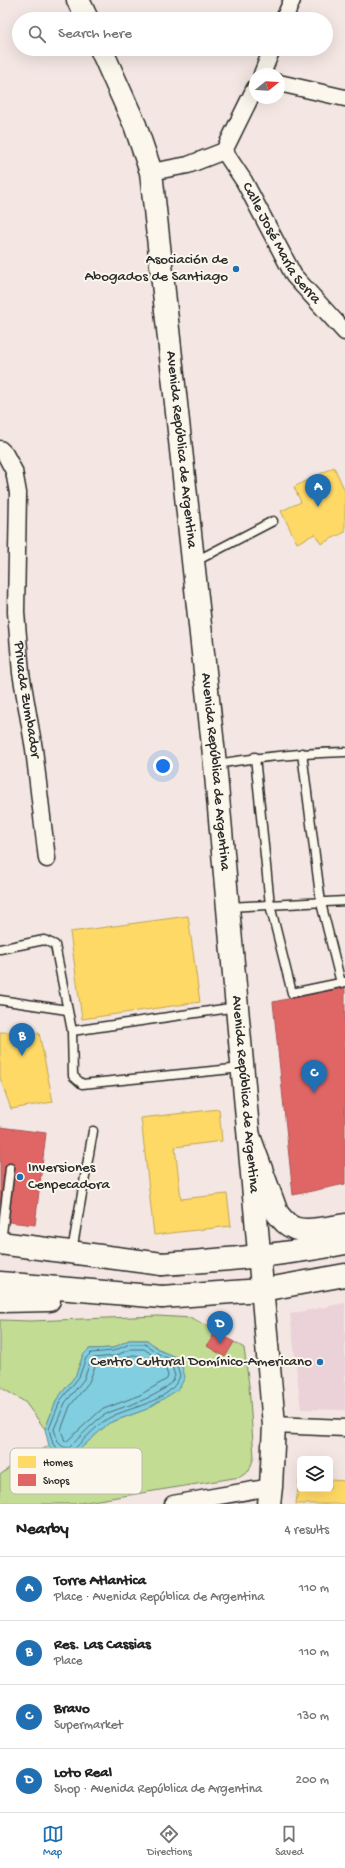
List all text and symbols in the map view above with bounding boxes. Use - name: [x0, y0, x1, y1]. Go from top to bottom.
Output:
- search box: [12, 12, 333, 56]
- icon: search: [26, 23, 48, 45]
- text: Search here: [58, 25, 132, 43]
- north arrow: [249, 68, 285, 104]
- street label: Calle José María Serra: [237, 179, 325, 309]
- place label: Asociación de Abogados de Santiago: [84, 251, 228, 286]
- marker: Asociación de Abogados de Santiago: [231, 264, 241, 274]
- street label: Avenida República de Argentina: [161, 350, 201, 550]
- pin: A: [305, 474, 331, 507]
- street label: Privada Zumbador: [9, 639, 44, 761]
- street label: Avenida República de Argentina: [196, 672, 234, 872]
- your location: [153, 756, 173, 776]
- street label: Avenida República de Argentina: [227, 995, 263, 1195]
- pin: B: [9, 1023, 35, 1056]
- pin: C: [301, 1060, 327, 1093]
- place label: Inversiones Cenpecadora: [28, 1159, 110, 1194]
- marker: Inversiones Cenpecadora: [15, 1172, 25, 1182]
- pin: D: [207, 1311, 233, 1344]
- place label: Centro Cultural Domínico-Americano: [91, 1353, 312, 1371]
- marker: Centro Cultural Domínico-Americano: [315, 1357, 325, 1367]
- legend: [10, 1448, 142, 1494]
- map controls: [297, 1456, 333, 1492]
- button: layers: [297, 1456, 333, 1492]
- text: Homes: [43, 1458, 73, 1470]
- text: Shops: [43, 1476, 70, 1488]
- text: Nearby: [16, 1520, 69, 1540]
- text: 4 results: [285, 1523, 329, 1538]
- text: Torre Atlantica: [54, 1572, 146, 1590]
- text: A: [25, 1581, 33, 1596]
- text: 110 m: [299, 1581, 329, 1596]
- text: Place · Avenida República de Argentina: [54, 1590, 264, 1605]
- text: Res. Las Cassias: [54, 1636, 151, 1654]
- text: B: [26, 1645, 32, 1660]
- text: 110 m: [299, 1645, 329, 1660]
- text: Place: [54, 1654, 82, 1669]
- text: Bravo: [54, 1700, 90, 1718]
- text: C: [25, 1709, 33, 1724]
- text: 130 m: [297, 1709, 329, 1724]
- text: Supermarket: [54, 1718, 123, 1733]
- text: Loto Real: [54, 1764, 112, 1782]
- text: D: [25, 1773, 33, 1788]
- text: 200 m: [296, 1773, 329, 1788]
- text: Shop · Avenida República de Argentina: [54, 1782, 262, 1797]
- tab: Map: [42, 1823, 64, 1859]
- tab: Directions: [147, 1823, 192, 1859]
- tab: Saved: [275, 1823, 303, 1859]

